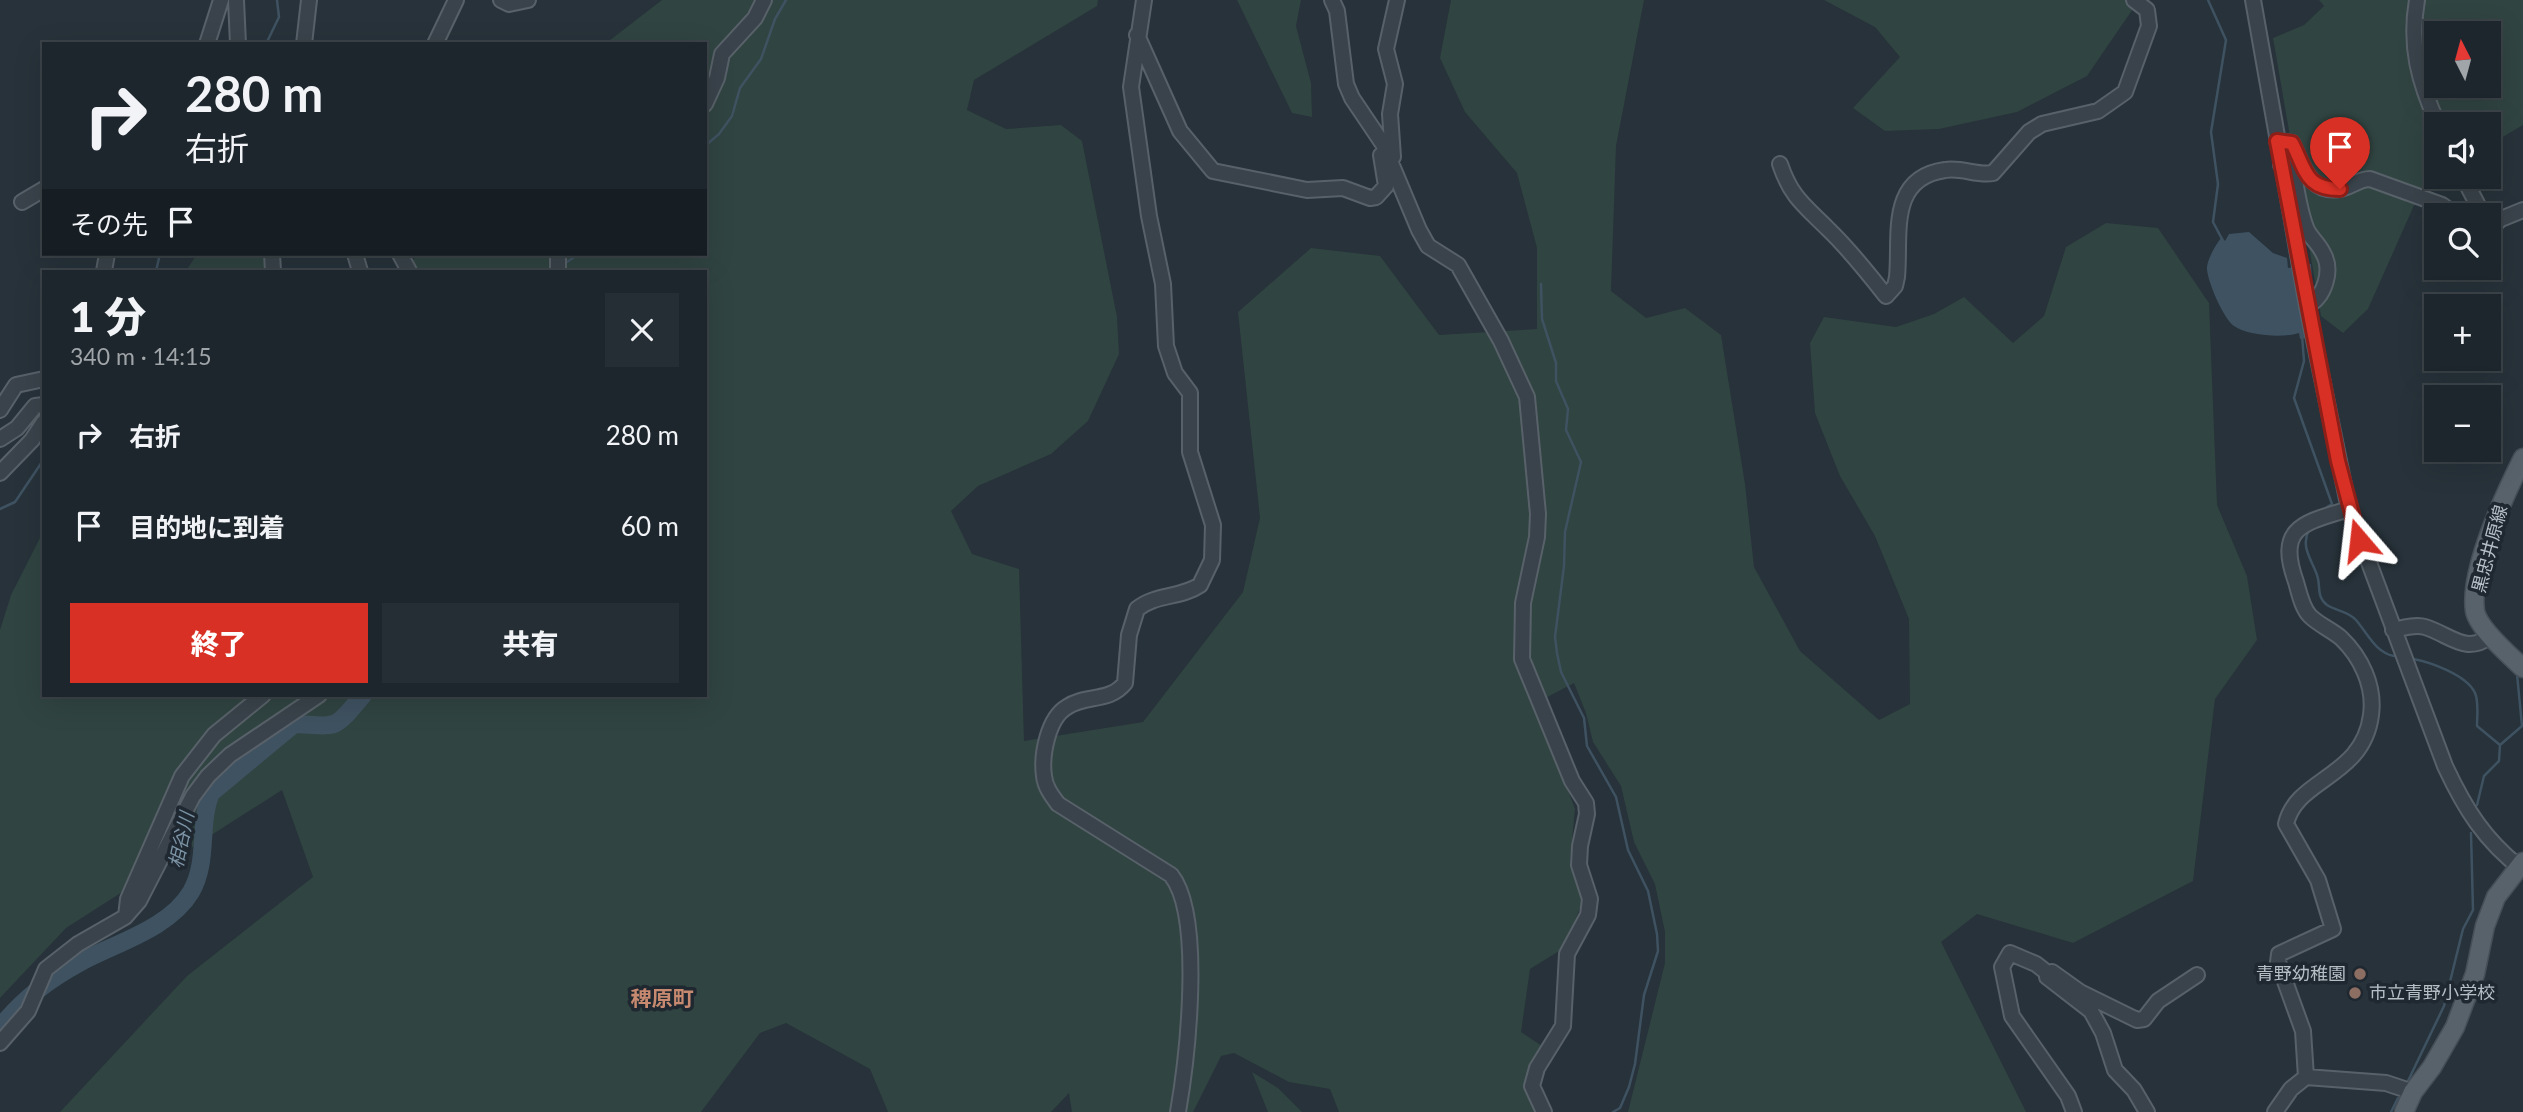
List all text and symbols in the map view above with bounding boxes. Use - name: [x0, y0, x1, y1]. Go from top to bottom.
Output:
- north arrow: [2424, 21, 2501, 98]
- map controls: [2424, 21, 2501, 462]
- text: 280 m: [185, 64, 323, 122]
- icon: right: [70, 70, 161, 161]
- button: sound: [2424, 112, 2501, 189]
- pin: [2310, 117, 2370, 189]
- text: 右折: [185, 128, 249, 167]
- icon: arrive: [2321, 128, 2359, 166]
- icon: arrive: [162, 203, 200, 241]
- button: search: [2424, 203, 2501, 280]
- text: その先: [70, 208, 148, 240]
- text: 1 分: [70, 291, 146, 341]
- button: close: [605, 293, 679, 367]
- button: +: [2424, 294, 2501, 371]
- text: 340 m · 14:15: [70, 342, 212, 370]
- button: −: [2424, 385, 2501, 462]
- icon: right: [70, 416, 108, 454]
- text: 280 m: [606, 419, 679, 451]
- text: 右折: [129, 420, 181, 452]
- street label: 黒忠井原線: [2467, 502, 2511, 595]
- position arrow: [2322, 503, 2396, 577]
- icon: arrive: [70, 507, 108, 545]
- text: 60 m: [621, 510, 679, 542]
- text: 目的地に到着: [129, 511, 285, 543]
- button: 終了: [70, 603, 368, 683]
- button: 共有: [382, 603, 679, 683]
- water label: 相谷川: [163, 808, 198, 870]
- place label: 青野幼稚園: [2256, 962, 2346, 984]
- marker: 青野幼稚園: [2352, 966, 2368, 982]
- place label: 市立青野小学校: [2369, 981, 2495, 1003]
- district label: 稗原町: [631, 985, 694, 1010]
- marker: 市立青野小学校: [2347, 985, 2363, 1001]

